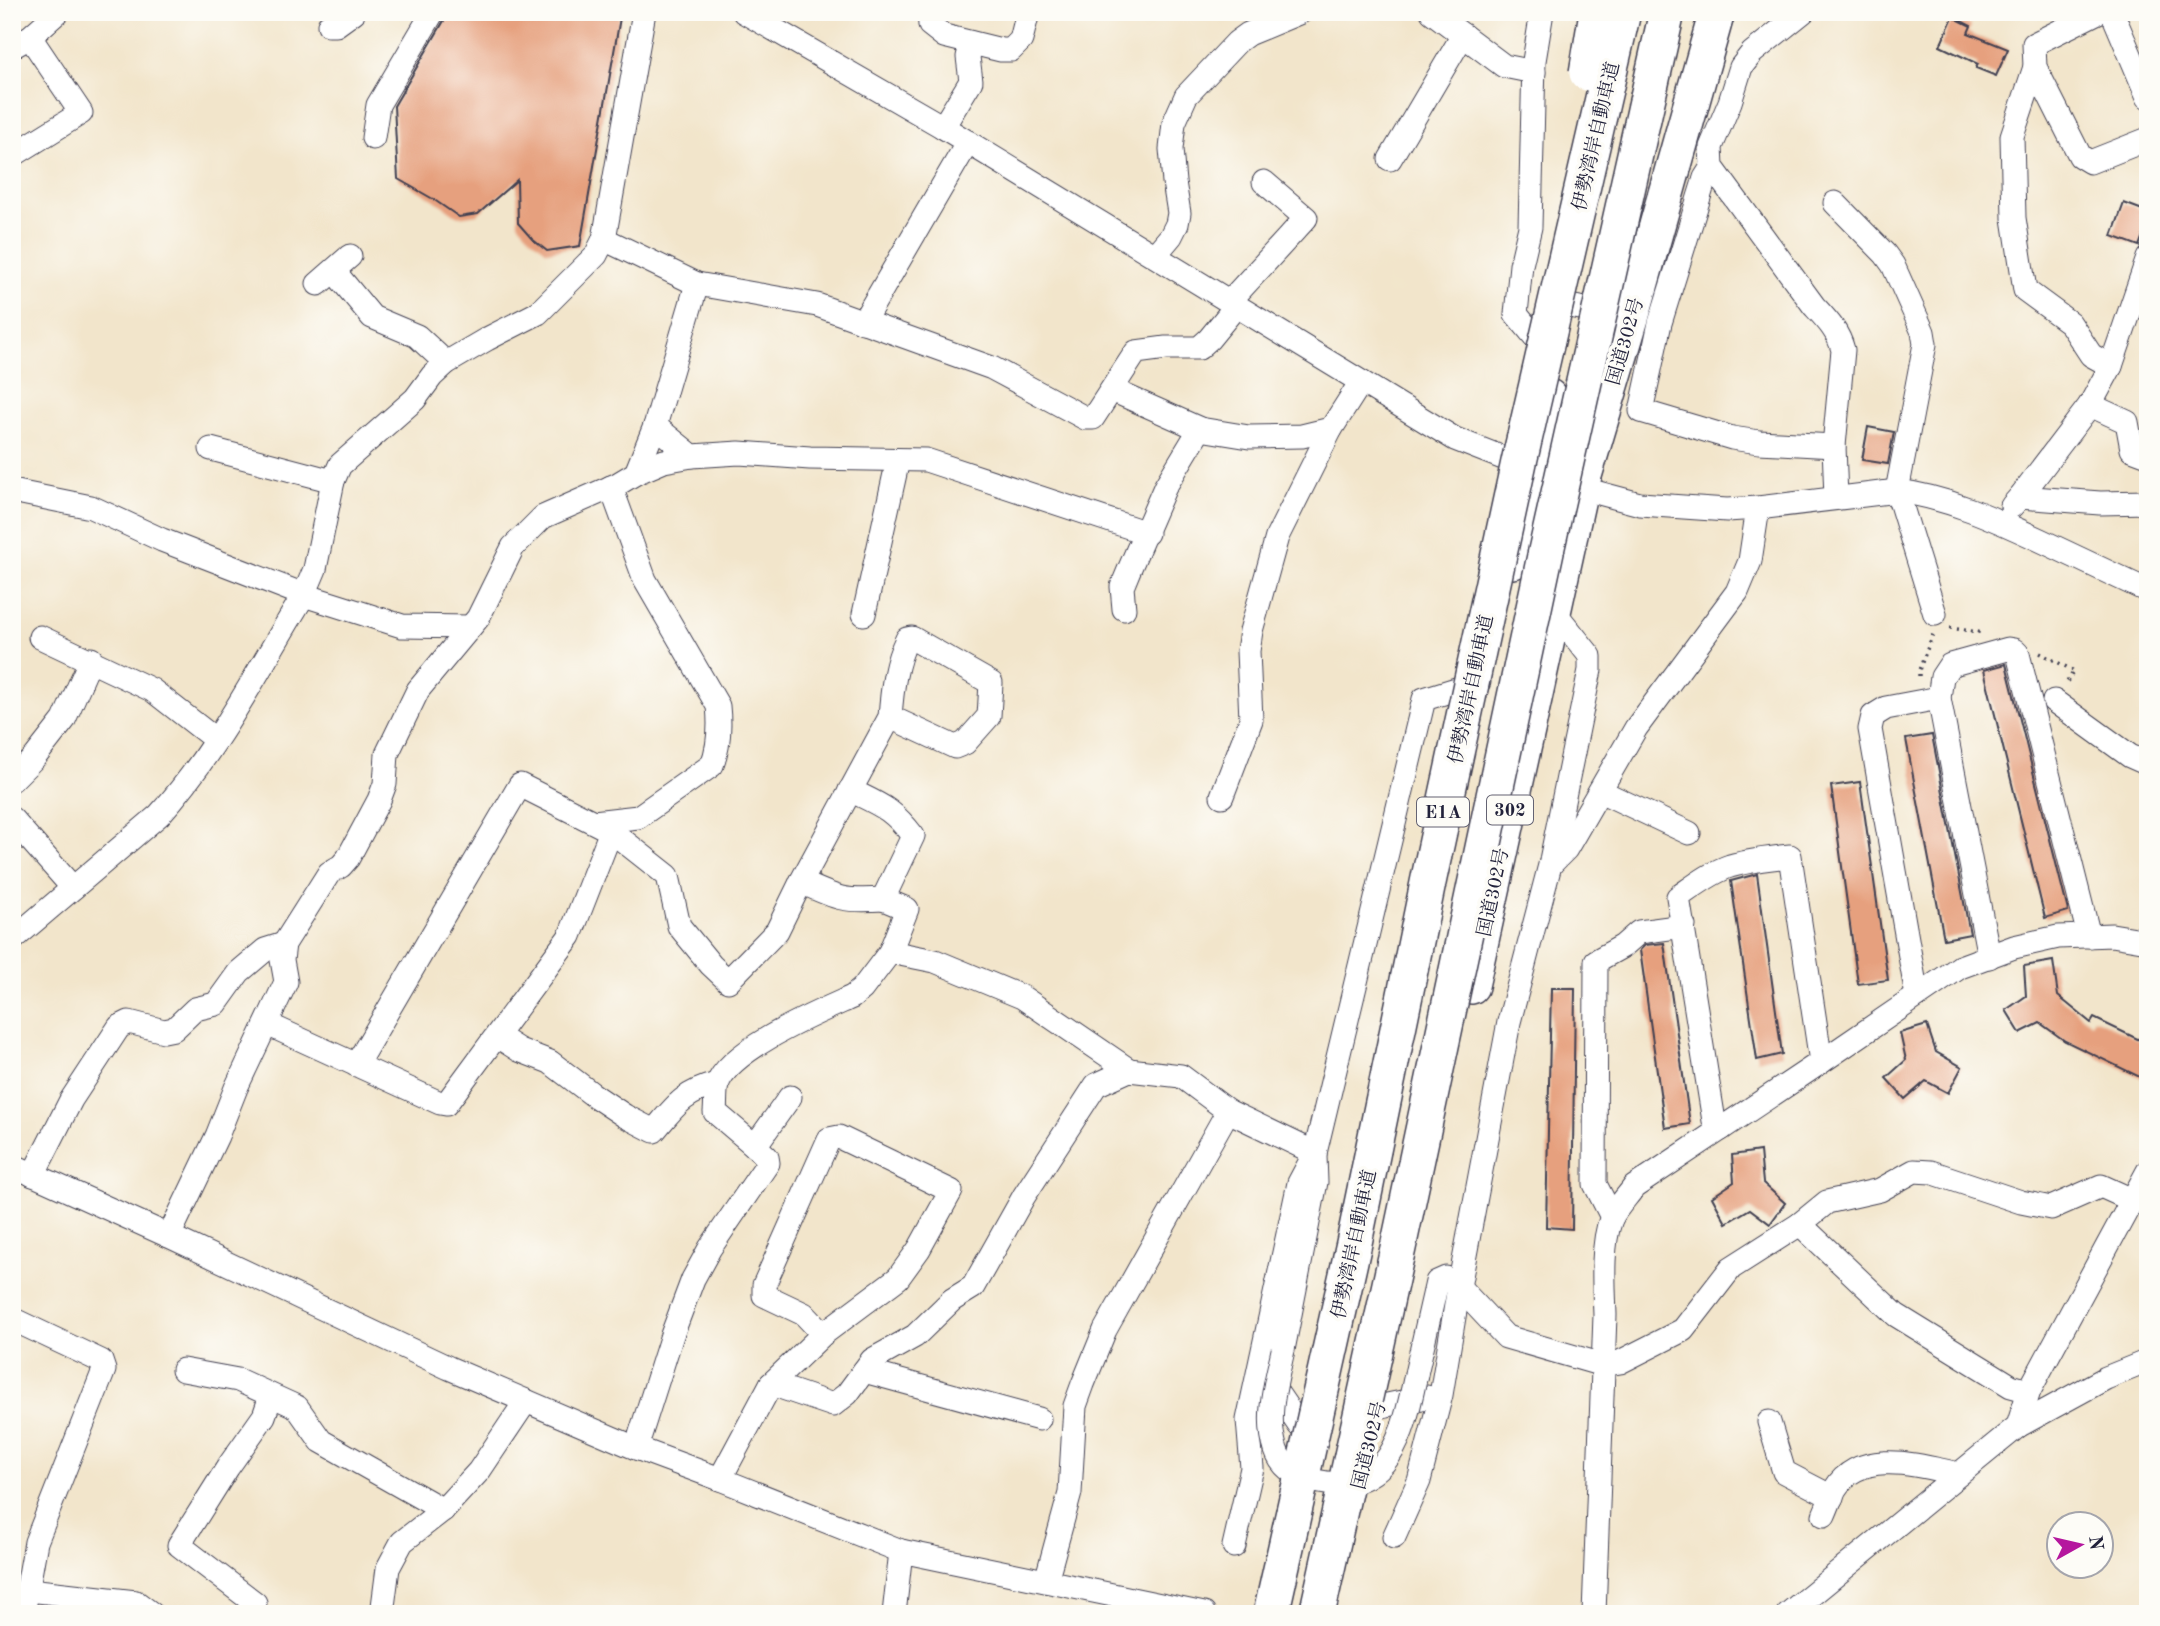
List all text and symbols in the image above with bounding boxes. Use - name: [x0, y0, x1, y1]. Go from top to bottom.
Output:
- street label: 伊勢湾岸自動車道: [1568, 60, 1624, 213]
- street label: 国道302号: [1603, 295, 1648, 388]
- street label: 伊勢湾岸自動車道: [1444, 613, 1498, 766]
- road number: 302: [1487, 796, 1533, 824]
- road number: E1A: [1417, 798, 1469, 826]
- street label: 国道302号: [1474, 846, 1513, 939]
- street label: 伊勢湾岸自動車道: [1327, 1168, 1381, 1321]
- street label: 国道302号: [1348, 1399, 1391, 1492]
- north arrow: [2044, 1510, 2114, 1580]
- text: N: [2084, 1534, 2105, 1552]

